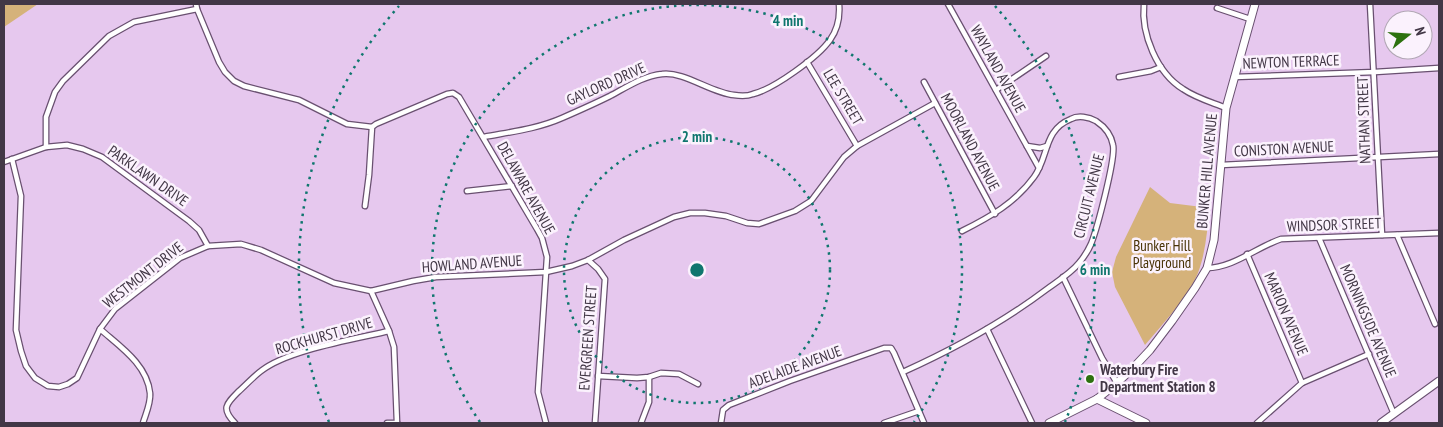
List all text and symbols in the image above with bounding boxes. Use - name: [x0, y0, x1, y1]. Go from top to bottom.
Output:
- north arrow: [1383, 10, 1433, 60]
- text: 4 min: [773, 11, 803, 30]
- street label: WAYLAND AVENUE: [967, 22, 1030, 116]
- text: N: [1411, 25, 1430, 37]
- street label: NEWTON TERRACE: [1242, 50, 1340, 73]
- street label: GAYLORD DRIVE: [563, 58, 648, 109]
- street label: LEE STREET: [819, 65, 868, 129]
- street label: NATHAN STREET: [1352, 76, 1375, 164]
- street label: MOORLAND AVENUE: [937, 90, 1004, 194]
- street label: BUNKER HILL AVENUE: [1192, 113, 1221, 229]
- text: 2 min: [682, 127, 712, 146]
- street label: CONISTON AVENUE: [1233, 136, 1335, 161]
- street label: DELAWARE AVENUE: [493, 138, 560, 237]
- street label: PARKLAWN DRIVE: [104, 141, 192, 210]
- street label: CIRCUIT AVENUE: [1069, 152, 1108, 240]
- street label: WINDSOR STREET: [1286, 213, 1382, 236]
- park label: Bunker Hill Playground: [1133, 236, 1191, 272]
- street label: WESTMONT DRIVE: [99, 237, 187, 312]
- street label: HOWLAND AVENUE: [421, 251, 523, 276]
- text: 6 min: [1080, 260, 1110, 279]
- centre of rings: [688, 261, 706, 279]
- street label: MORNINGSIDE AVENUE: [1336, 261, 1401, 380]
- street label: MARION AVENUE: [1260, 269, 1313, 358]
- street label: EVERGREEN STREET: [574, 285, 601, 391]
- street label: ROCKHURST DRIVE: [273, 313, 375, 358]
- street label: ADELAIDE AVENUE: [746, 341, 844, 392]
- place label: Waterbury Fire Department Station 8: [1099, 360, 1216, 396]
- marker: Waterbury Fire Department Station 8: [1084, 373, 1096, 385]

